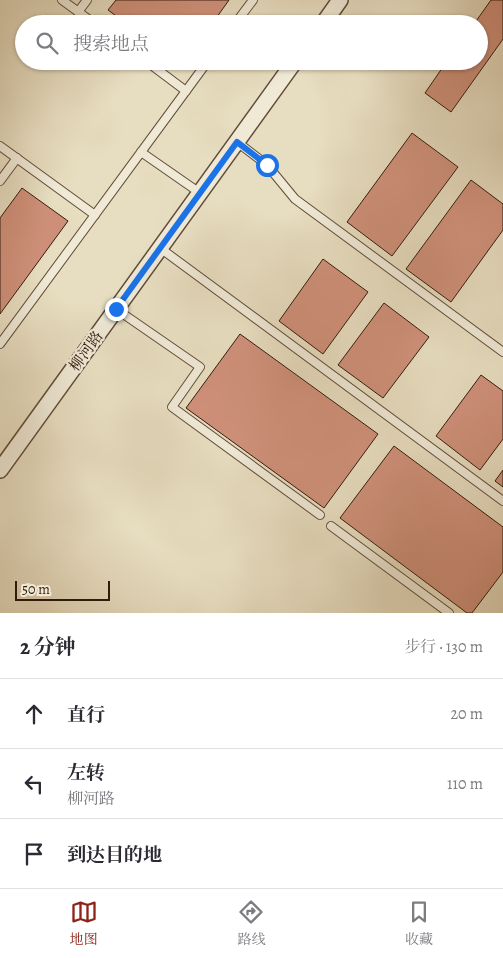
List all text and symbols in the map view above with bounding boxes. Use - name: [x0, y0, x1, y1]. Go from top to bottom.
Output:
- search box: [15, 15, 488, 70]
- icon: search: [33, 29, 61, 57]
- text: 搜索地点: [73, 31, 149, 57]
- route start: [256, 154, 279, 177]
- route end: [105, 298, 128, 321]
- street label: 柳河路: [65, 327, 107, 375]
- scale bar: [15, 578, 110, 601]
- text: 50 m: [22, 580, 50, 599]
- text: 2 分钟: [20, 633, 76, 661]
- text: 步行 · 130 m: [404, 636, 483, 658]
- icon: ahead: [20, 700, 48, 728]
- text: 直行: [67, 702, 105, 728]
- text: 20 m: [450, 703, 483, 725]
- text: 左转: [67, 760, 105, 786]
- icon: left: [20, 770, 48, 798]
- text: 110 m: [447, 773, 483, 795]
- text: 柳河路: [67, 788, 115, 810]
- icon: arrive: [20, 840, 48, 868]
- text: 到达目的地: [67, 842, 162, 868]
- tab: 地图: [70, 898, 98, 949]
- tab: 路线: [237, 898, 265, 949]
- tab: 收藏: [405, 898, 433, 949]

